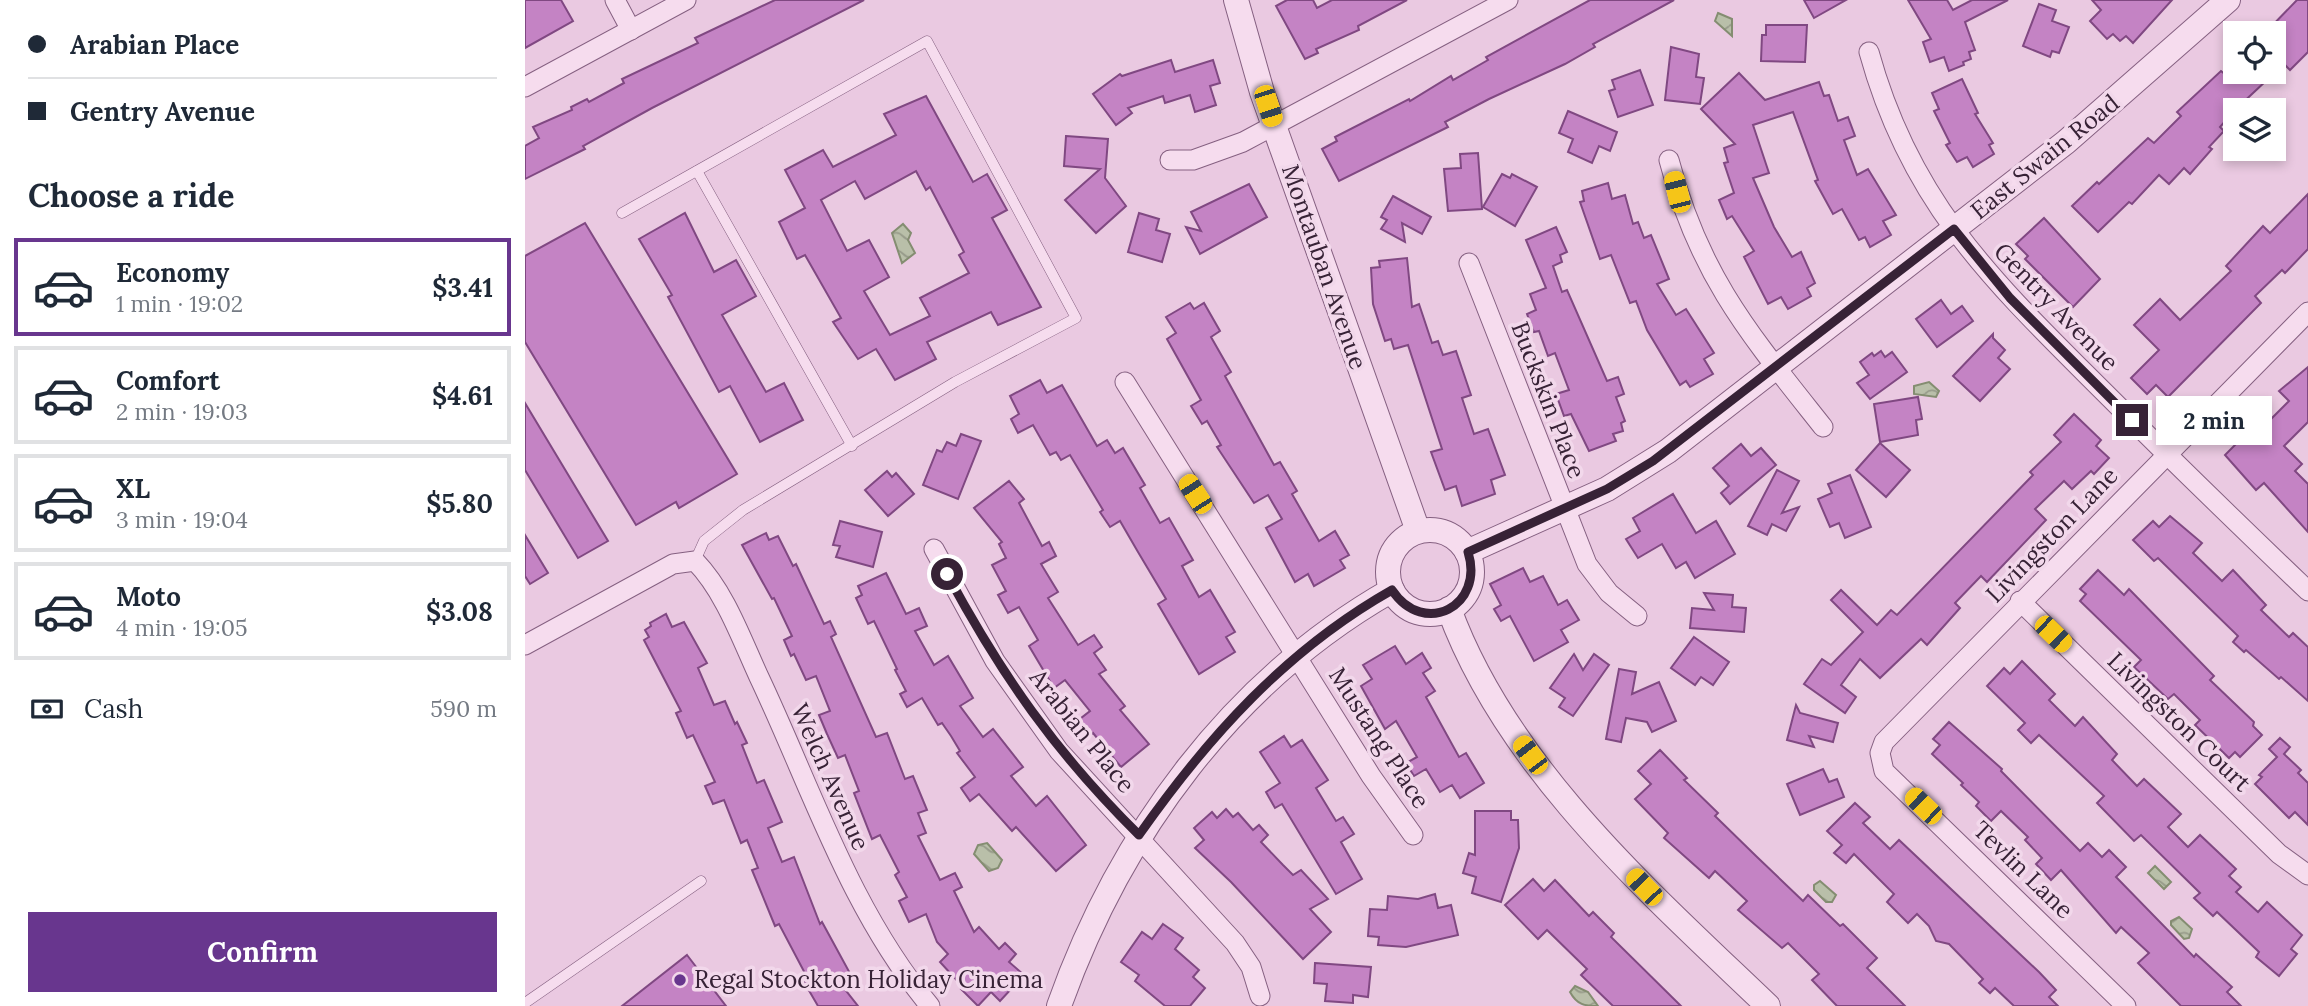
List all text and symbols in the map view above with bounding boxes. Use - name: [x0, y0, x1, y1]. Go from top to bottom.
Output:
- map controls: [2223, 21, 2286, 161]
- button: locate: [2223, 21, 2286, 84]
- text: Arabian Place: [70, 28, 239, 61]
- car: [1252, 83, 1285, 129]
- street label: East Swain Road: [1964, 87, 2125, 226]
- text: Gentry Avenue: [70, 95, 255, 128]
- button: layers: [2223, 98, 2286, 161]
- street label: Montauban Avenue: [1275, 160, 1374, 373]
- car: [1662, 169, 1693, 215]
- text: Choose a ride: [28, 175, 235, 216]
- street label: Gentry Avenue: [1987, 236, 2125, 377]
- icon: car: [32, 256, 95, 319]
- text: Economy: [116, 256, 229, 289]
- text: $3.41: [432, 271, 493, 304]
- text: 1 min · 19:02: [116, 289, 243, 318]
- street label: Buckskin Place: [1504, 317, 1593, 483]
- icon: car: [32, 364, 95, 427]
- text: Comfort: [116, 364, 220, 397]
- text: $4.61: [432, 379, 493, 412]
- callout: 2 min: [2157, 396, 2272, 444]
- text: 2 min · 19:03: [116, 397, 248, 426]
- route end: [2116, 404, 2148, 436]
- text: 2 min: [2183, 406, 2245, 435]
- street label: Livingston Lane: [1979, 460, 2124, 609]
- car: [1175, 471, 1216, 517]
- icon: car: [32, 472, 95, 535]
- text: XL: [116, 472, 150, 505]
- text: $5.80: [426, 487, 493, 520]
- text: 3 min · 19:04: [116, 505, 248, 534]
- route start: [931, 558, 963, 590]
- icon: car: [32, 580, 95, 643]
- text: Moto: [116, 580, 181, 613]
- text: $3.08: [426, 595, 493, 628]
- car: [2031, 612, 2076, 656]
- text: 4 min · 19:05: [116, 613, 248, 642]
- street label: Livingston Court: [2101, 645, 2258, 798]
- street label: Mustang Place: [1322, 661, 1437, 814]
- street label: Arabian Place: [1022, 662, 1142, 799]
- icon: cash: [28, 690, 66, 728]
- text: Cash: [84, 692, 143, 725]
- text: 590 m: [430, 694, 497, 723]
- street label: Welch Avenue: [784, 699, 877, 855]
- car: [1509, 732, 1552, 778]
- car: [1901, 784, 1946, 828]
- street label: Tevlin Lane: [1967, 814, 2080, 925]
- car: [1622, 865, 1667, 909]
- button: Confirm: [28, 912, 497, 992]
- place label: Regal Stockton Holiday Cinema: [694, 964, 1043, 995]
- marker: Regal Stockton Holiday Cinema: [672, 972, 688, 988]

